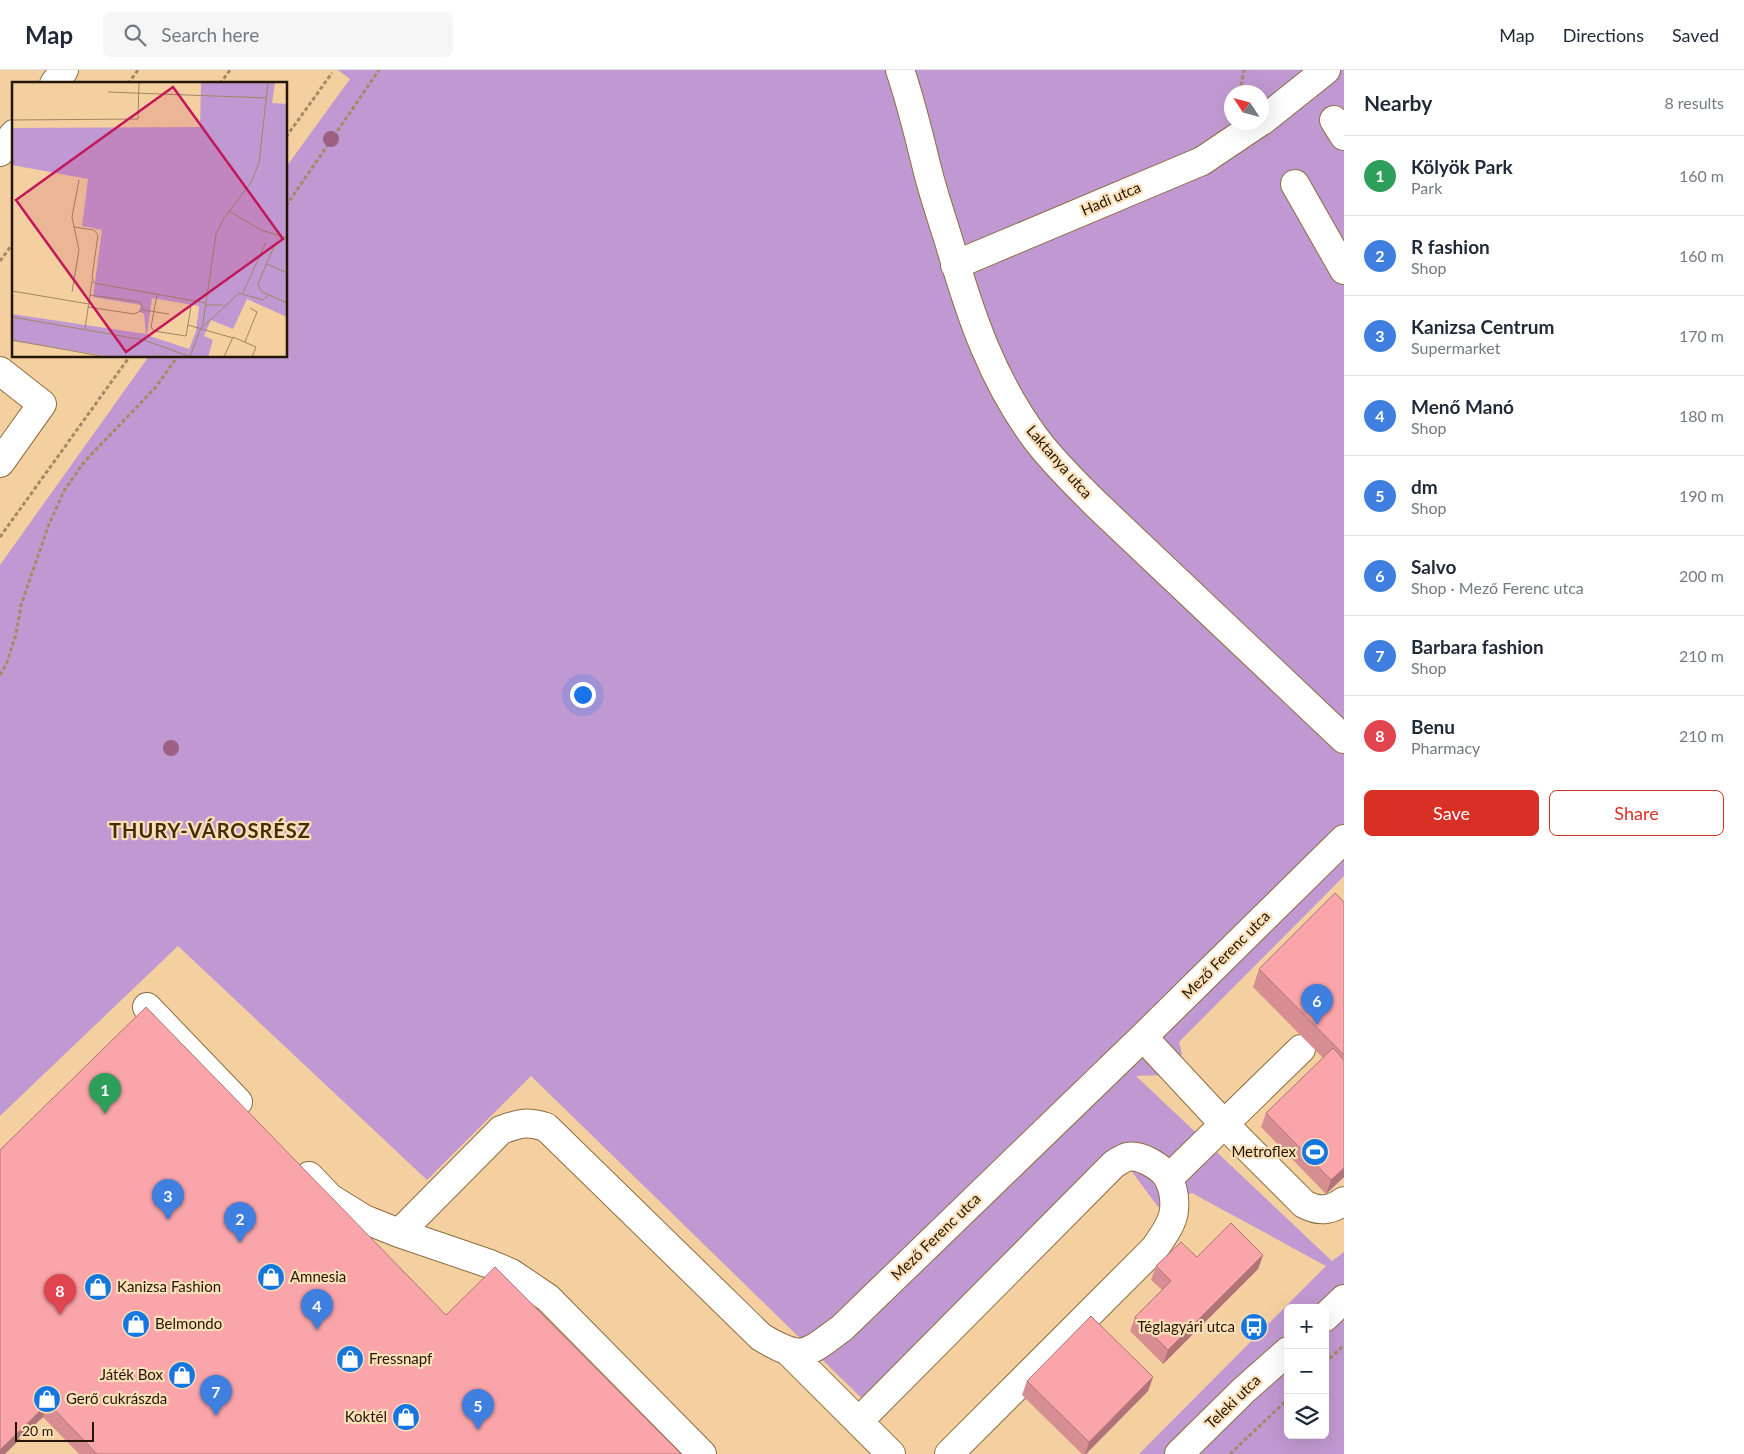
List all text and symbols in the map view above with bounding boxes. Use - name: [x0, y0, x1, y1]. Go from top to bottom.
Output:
- search box: [103, 12, 453, 57]
- text: Map: [25, 20, 73, 49]
- icon: search: [121, 21, 149, 49]
- text: Search here: [161, 23, 259, 46]
- text: Map: [1499, 24, 1535, 46]
- text: Directions: [1563, 24, 1644, 46]
- text: Saved: [1672, 24, 1719, 46]
- inset map: [12, 82, 288, 358]
- north arrow: [1224, 85, 1269, 130]
- text: Nearby: [1364, 90, 1432, 115]
- text: 8 results: [1664, 93, 1724, 112]
- text: Kölyök Park: [1411, 155, 1513, 178]
- text: 1: [1375, 166, 1385, 185]
- text: 160 m: [1679, 166, 1724, 185]
- street label: Hadi utca: [1078, 178, 1143, 219]
- text: Park: [1411, 178, 1442, 197]
- text: R fashion: [1411, 235, 1490, 258]
- text: 2: [1375, 246, 1385, 265]
- text: 160 m: [1679, 246, 1724, 265]
- text: Shop: [1411, 258, 1447, 277]
- text: Kanizsa Centrum: [1411, 315, 1554, 338]
- text: 3: [1375, 326, 1385, 345]
- text: 170 m: [1679, 326, 1724, 345]
- text: Supermarket: [1411, 338, 1500, 357]
- text: Menő Manó: [1411, 395, 1514, 418]
- text: 4: [1375, 406, 1385, 425]
- text: 180 m: [1679, 406, 1724, 425]
- text: Shop: [1411, 418, 1447, 437]
- street label: Laktanya utca: [1023, 421, 1096, 502]
- text: dm: [1411, 475, 1438, 498]
- text: 5: [1375, 486, 1385, 505]
- text: 190 m: [1679, 486, 1724, 505]
- text: Shop: [1411, 498, 1447, 517]
- text: Salvo: [1411, 555, 1456, 578]
- text: 6: [1375, 566, 1385, 585]
- text: 200 m: [1679, 566, 1724, 585]
- text: Shop · Mező Ferenc utca: [1411, 578, 1584, 597]
- text: Barbara fashion: [1411, 635, 1544, 658]
- text: 7: [1375, 646, 1385, 665]
- text: 210 m: [1679, 646, 1724, 665]
- text: Shop: [1411, 658, 1447, 677]
- your location: [570, 682, 596, 708]
- text: Benu: [1411, 715, 1455, 738]
- text: 8: [1375, 726, 1385, 745]
- text: 210 m: [1679, 726, 1724, 745]
- text: Pharmacy: [1411, 738, 1480, 757]
- button: Save: [1364, 790, 1539, 836]
- button: Share: [1549, 790, 1724, 836]
- district label: THURY-VÁROSRÉSZ: [109, 818, 311, 842]
- street label: Mező Ferenc utca: [1178, 907, 1273, 1002]
- pin: 6: [1301, 984, 1333, 1025]
- pin: 1: [89, 1073, 121, 1114]
- sports icon: Metroflex: [1300, 1137, 1330, 1167]
- place label: Metroflex: [1231, 1142, 1297, 1160]
- pin: 3: [152, 1179, 184, 1220]
- street label: Mező Ferenc utca: [887, 1189, 984, 1283]
- pin: 2: [224, 1202, 256, 1243]
- shop icon: Amnesia: [256, 1262, 286, 1292]
- place label: Amnesia: [290, 1267, 346, 1285]
- shop icon: Kanizsa Fashion: [83, 1272, 113, 1302]
- pin: 8: [44, 1274, 76, 1315]
- place label: Kanizsa Fashion: [117, 1277, 221, 1295]
- pin: 4: [301, 1289, 333, 1330]
- map controls: [1284, 1304, 1329, 1439]
- button: +: [1284, 1304, 1329, 1349]
- shop icon: Belmondo: [121, 1309, 151, 1339]
- bus stop icon: Téglagyári utca: [1239, 1312, 1269, 1342]
- place label: Belmondo: [155, 1314, 222, 1332]
- place label: Téglagyári utca: [1137, 1317, 1235, 1335]
- shop icon: Fressnapf: [335, 1344, 365, 1374]
- place label: Fressnapf: [369, 1349, 433, 1367]
- button: −: [1284, 1349, 1329, 1394]
- shop icon: Játék Box: [167, 1360, 197, 1390]
- place label: Játék Box: [100, 1365, 164, 1383]
- street label: Teleki utca: [1201, 1371, 1264, 1432]
- pin: 7: [200, 1375, 232, 1416]
- shop icon: Gerő cukrászda: [32, 1384, 62, 1414]
- place label: Gerő cukrászda: [66, 1389, 167, 1407]
- pin: 5: [462, 1389, 494, 1430]
- button: layers: [1284, 1394, 1329, 1439]
- shop icon: Koktél: [391, 1402, 421, 1432]
- place label: Koktél: [345, 1407, 387, 1425]
- scale bar: [15, 1419, 94, 1442]
- text: 20 m: [22, 1422, 53, 1439]

